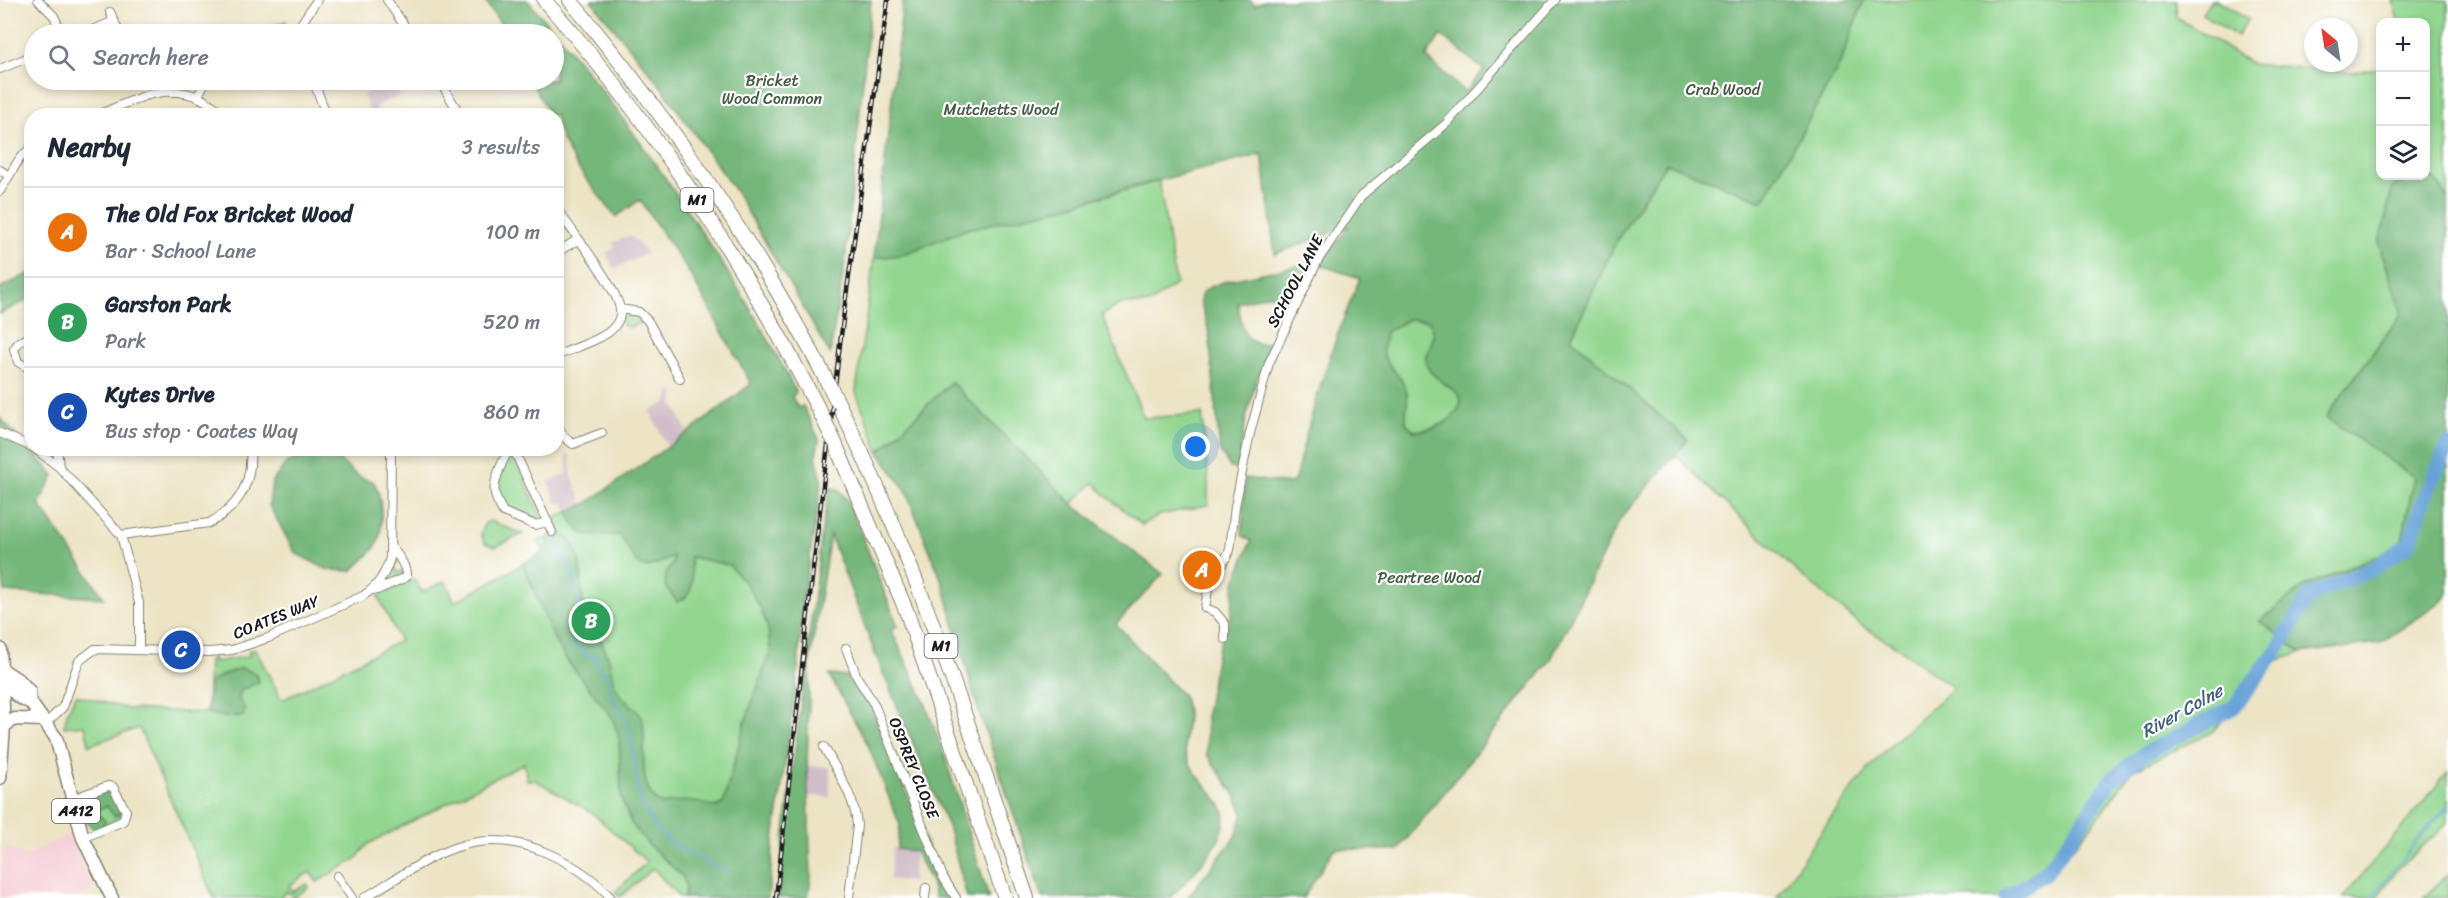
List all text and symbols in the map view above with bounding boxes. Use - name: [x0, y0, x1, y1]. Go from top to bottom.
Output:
- north arrow: [2304, 18, 2358, 72]
- map controls: [2376, 18, 2430, 180]
- button: +: [2376, 18, 2430, 72]
- search box: [24, 24, 564, 90]
- text: Search here: [93, 38, 209, 77]
- icon: search: [45, 41, 78, 74]
- park label: Bricket Wood Common: [722, 66, 823, 113]
- button: −: [2376, 72, 2430, 126]
- park label: Crab Wood: [1686, 75, 1762, 104]
- park label: Mutchetts Wood: [944, 95, 1060, 124]
- text: Nearby: [48, 124, 130, 170]
- button: layers: [2376, 126, 2430, 180]
- text: 3 results: [462, 130, 540, 165]
- road number: M1: [680, 188, 714, 212]
- text: The Old Fox Bricket Wood: [105, 195, 352, 234]
- text: A: [61, 215, 74, 250]
- text: 100 m: [486, 215, 540, 250]
- street label: SCHOOL LANE: [1258, 228, 1332, 333]
- text: Bar · School Lane: [105, 234, 256, 269]
- text: Garston Park: [105, 285, 232, 324]
- text: B: [61, 305, 74, 340]
- text: 520 m: [483, 305, 540, 340]
- text: Park: [105, 324, 146, 359]
- text: Kytes Drive: [105, 375, 215, 414]
- text: C: [61, 395, 74, 430]
- text: 860 m: [483, 395, 540, 430]
- text: Bus stop · Coates Way: [105, 414, 298, 449]
- your location: [1181, 432, 1210, 461]
- pin: A: [1182, 548, 1222, 592]
- park label: Peartree Wood: [1378, 563, 1482, 592]
- street label: COATES WAY: [228, 586, 325, 648]
- pin: B: [572, 598, 610, 644]
- pin: C: [162, 628, 201, 672]
- road number: M1: [924, 634, 958, 658]
- water label: River Colne: [2135, 674, 2231, 747]
- street label: OSPREY CLOSE: [880, 713, 948, 825]
- road number: A412: [52, 799, 100, 823]

